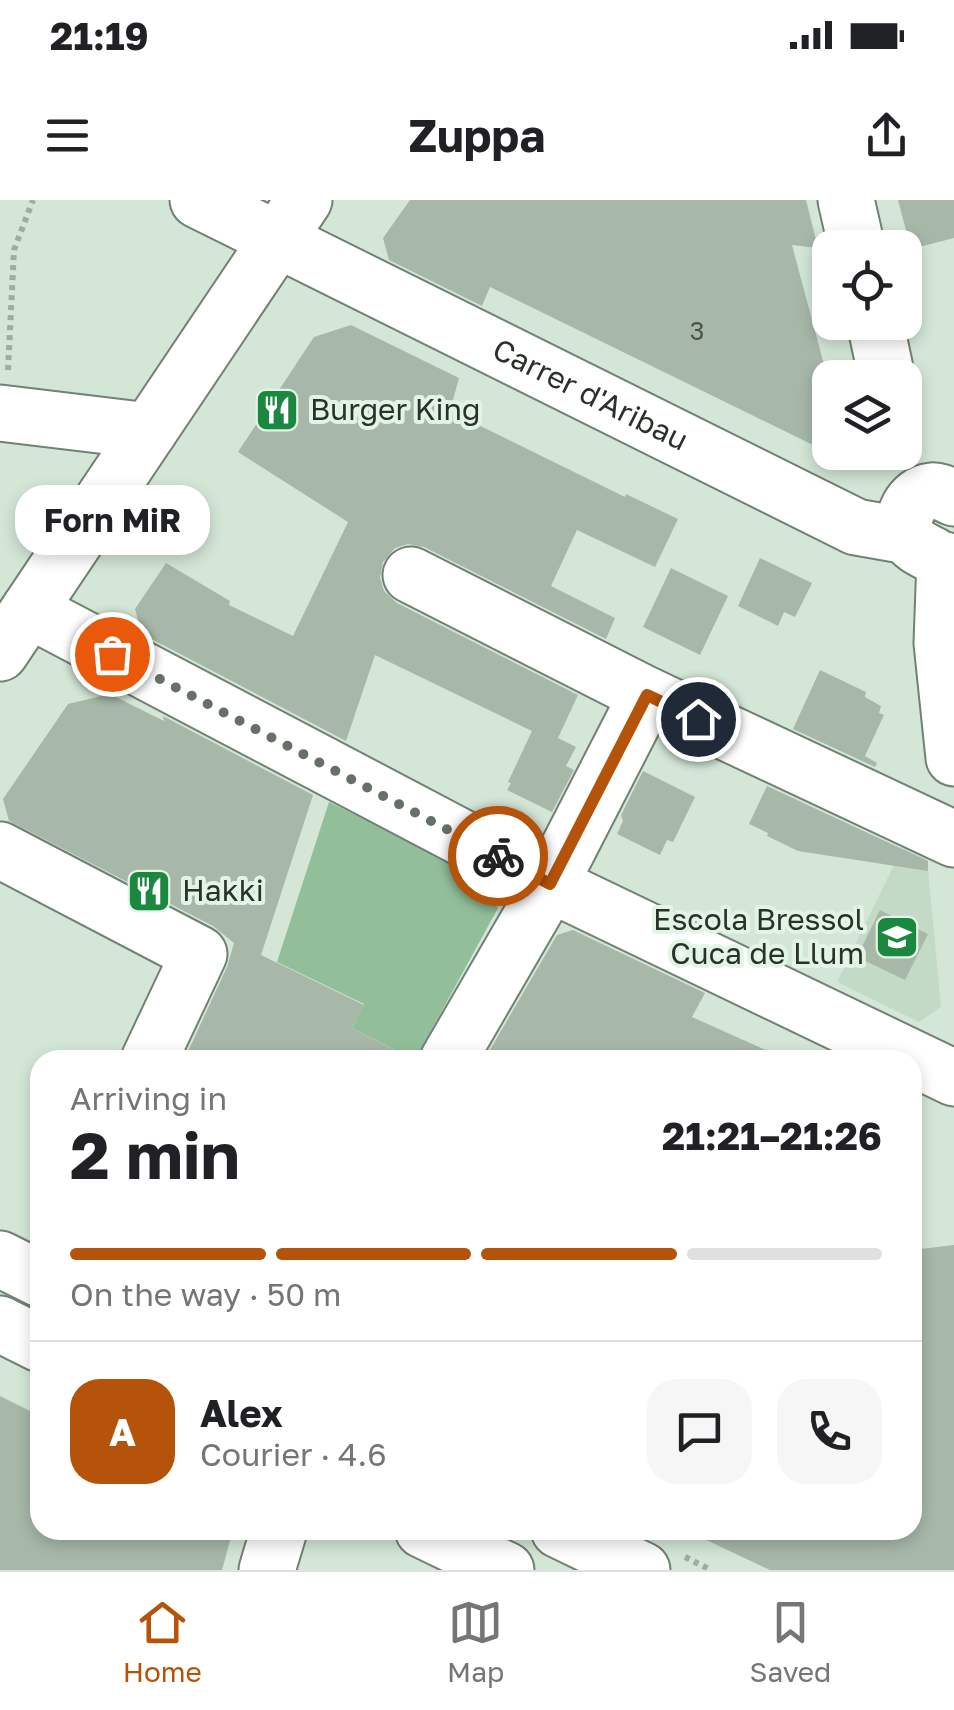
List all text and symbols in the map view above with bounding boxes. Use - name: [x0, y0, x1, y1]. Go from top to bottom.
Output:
- text: 21:19: [50, 13, 149, 58]
- icon: menu: [40, 108, 95, 163]
- text: Zuppa: [409, 108, 545, 162]
- icon: share: [859, 108, 914, 163]
- map controls: [812, 230, 922, 470]
- button: locate: [812, 230, 922, 340]
- house number: 3: [690, 315, 704, 346]
- street label: Carrer d'Aribau: [487, 330, 694, 458]
- button: layers: [812, 360, 922, 470]
- restaurant icon: Burger King: [254, 387, 300, 433]
- place label: Burger King: [310, 391, 480, 427]
- callout: Forn MiR: [14, 484, 210, 554]
- text: Forn MiR: [44, 501, 181, 539]
- pin: [70, 612, 155, 697]
- icon: bag: [85, 627, 140, 682]
- pin: [656, 677, 741, 762]
- icon: home: [671, 692, 726, 747]
- courier: [448, 806, 548, 906]
- icon: bike: [471, 829, 526, 884]
- restaurant icon: Hakki: [126, 868, 172, 914]
- place label: Hakki: [182, 872, 264, 908]
- place label: Escola Bressol Cuca de Llum: [653, 901, 864, 971]
- school or university icon: Escola Bressol Cuca de Llum: [874, 914, 920, 960]
- text: Arriving in: [70, 1079, 227, 1117]
- text: 21:21–21:26: [662, 1113, 882, 1158]
- text: 2 min: [70, 1115, 240, 1193]
- text: On the way · 50 m: [70, 1275, 341, 1313]
- button: chat: [647, 1379, 752, 1484]
- button: phone: [777, 1379, 882, 1484]
- text: Alex: [200, 1390, 283, 1435]
- text: A: [109, 1409, 136, 1454]
- text: Courier · 4.6: [200, 1435, 387, 1473]
- tab: Home: [123, 1595, 202, 1688]
- tab: Map: [447, 1595, 504, 1688]
- tab: Saved: [750, 1595, 831, 1688]

